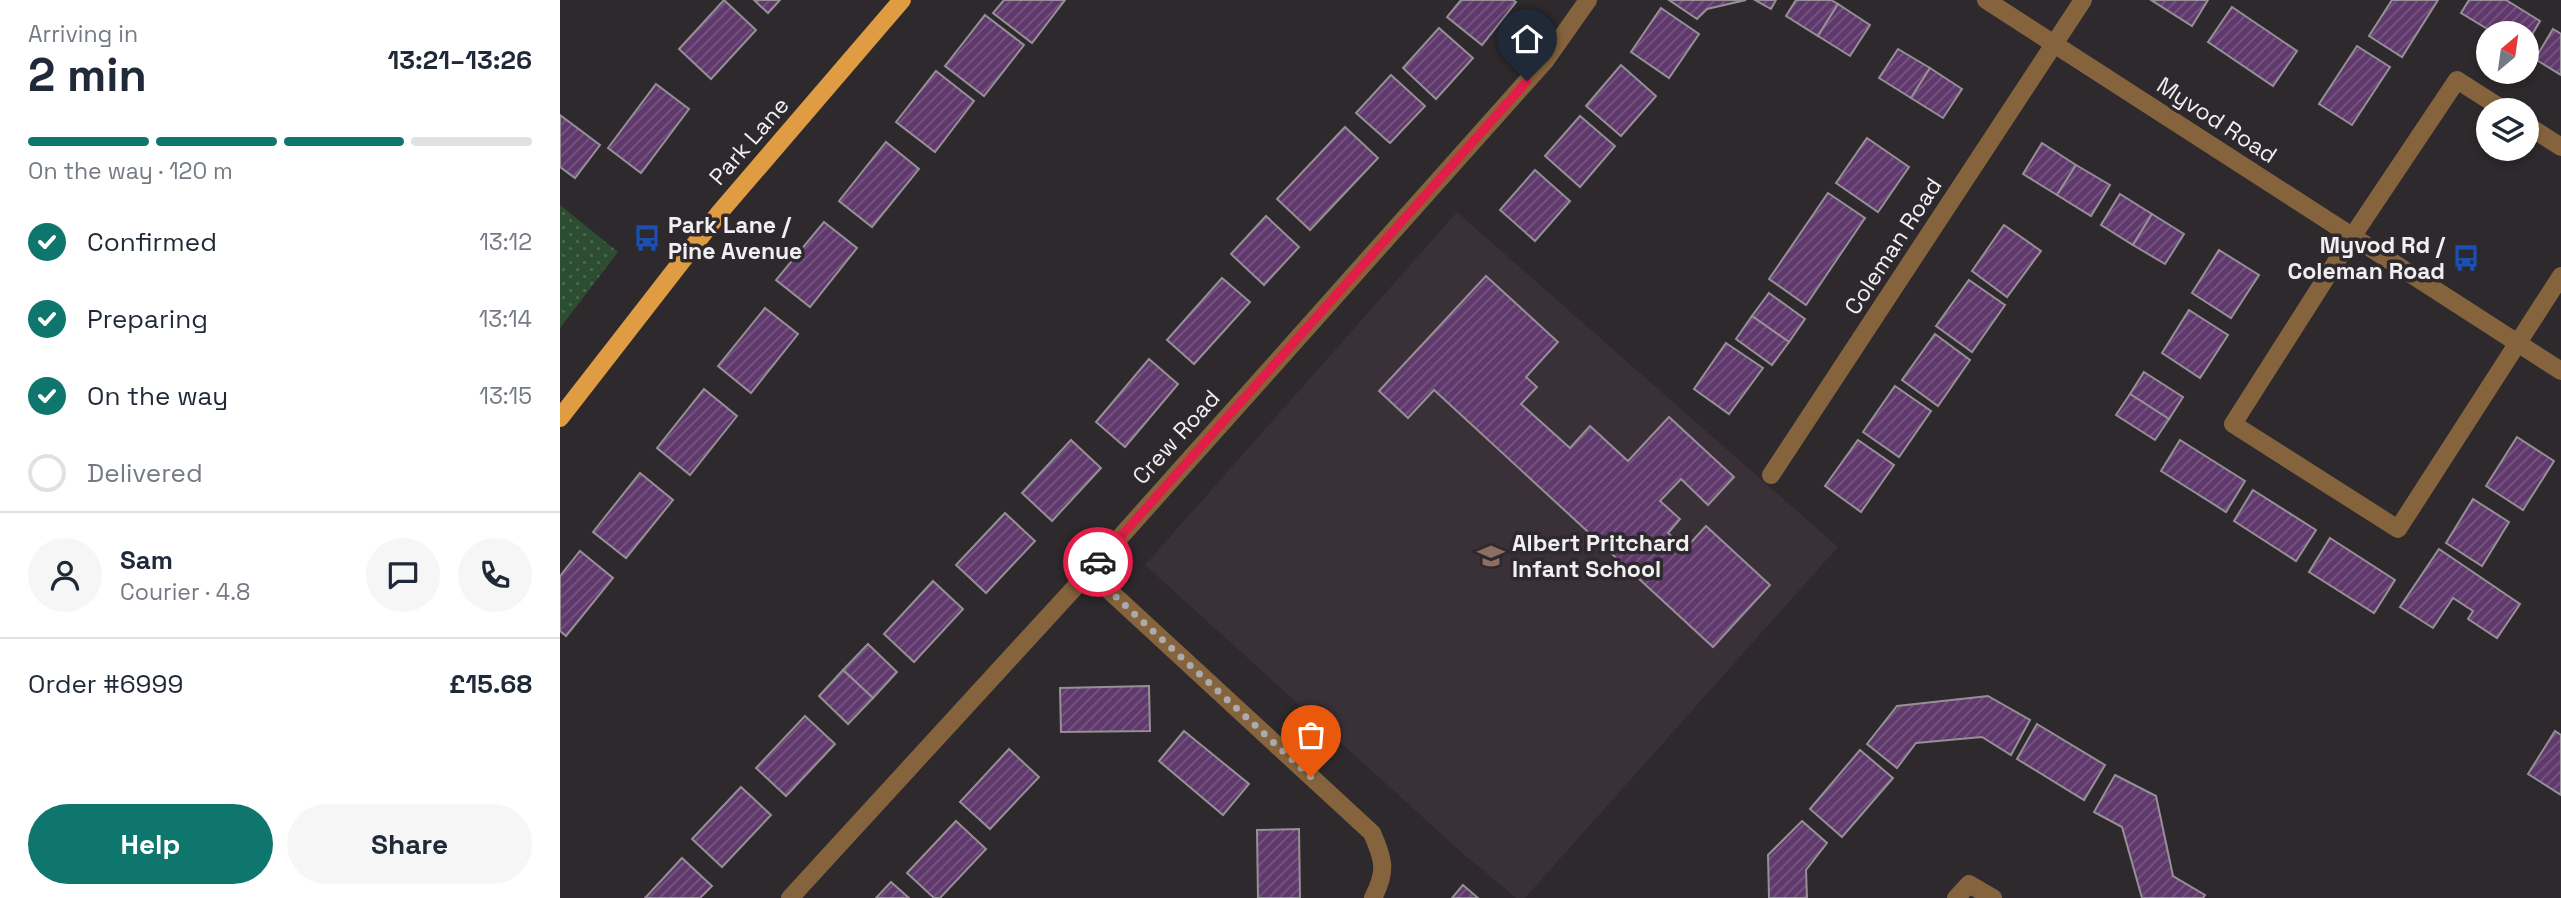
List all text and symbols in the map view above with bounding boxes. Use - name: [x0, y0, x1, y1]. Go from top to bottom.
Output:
- pin: [1497, 9, 1557, 81]
- text: Arriving in: [28, 19, 138, 49]
- icon: home: [1508, 20, 1546, 58]
- north arrow: [2476, 21, 2539, 84]
- map controls: [2476, 21, 2539, 161]
- text: 13:21–13:26: [387, 43, 532, 77]
- text: 2 min: [28, 46, 147, 104]
- street label: Myvod Road: [2151, 70, 2283, 170]
- street label: Park Lane: [702, 91, 796, 191]
- button: layers: [2476, 98, 2539, 161]
- text: On the way · 120 m: [28, 156, 233, 186]
- street label: Coleman Road: [1837, 172, 1949, 320]
- place label: Park Lane / Pine Avenue: [668, 210, 802, 266]
- icon: check: [28, 223, 66, 261]
- bus stop icon: Park Lane / Pine Avenue: [632, 223, 662, 253]
- text: Confirmed: [87, 225, 217, 259]
- text: 13:12: [479, 227, 532, 257]
- place label: Myvod Rd / Coleman Road: [2287, 230, 2446, 286]
- bus stop icon: Myvod Rd / Coleman Road: [2451, 243, 2481, 273]
- icon: check: [28, 300, 66, 338]
- text: Preparing: [87, 302, 208, 336]
- text: 13:14: [479, 304, 532, 334]
- icon: check: [28, 377, 66, 415]
- text: On the way: [87, 379, 228, 413]
- text: 13:15: [479, 381, 532, 411]
- street label: Crew Road: [1126, 383, 1226, 491]
- text: Delivered: [87, 456, 203, 490]
- courier: [1063, 527, 1133, 597]
- place label: Albert Pritchard Infant School: [1512, 528, 1690, 584]
- button: person: [28, 538, 102, 612]
- button: chat: [366, 538, 440, 612]
- button: phone: [458, 538, 532, 612]
- school or university icon: Albert Pritchard Infant School: [1476, 541, 1506, 571]
- text: Sam: [120, 543, 173, 577]
- icon: car: [1079, 543, 1117, 581]
- text: Courier · 4.8: [120, 577, 250, 607]
- text: Order #6999: [28, 667, 183, 701]
- text: £15.68: [449, 667, 532, 701]
- pin: [1281, 705, 1341, 777]
- icon: bag: [1292, 716, 1330, 754]
- button: Help: [28, 804, 273, 884]
- button: Share: [287, 804, 532, 884]

